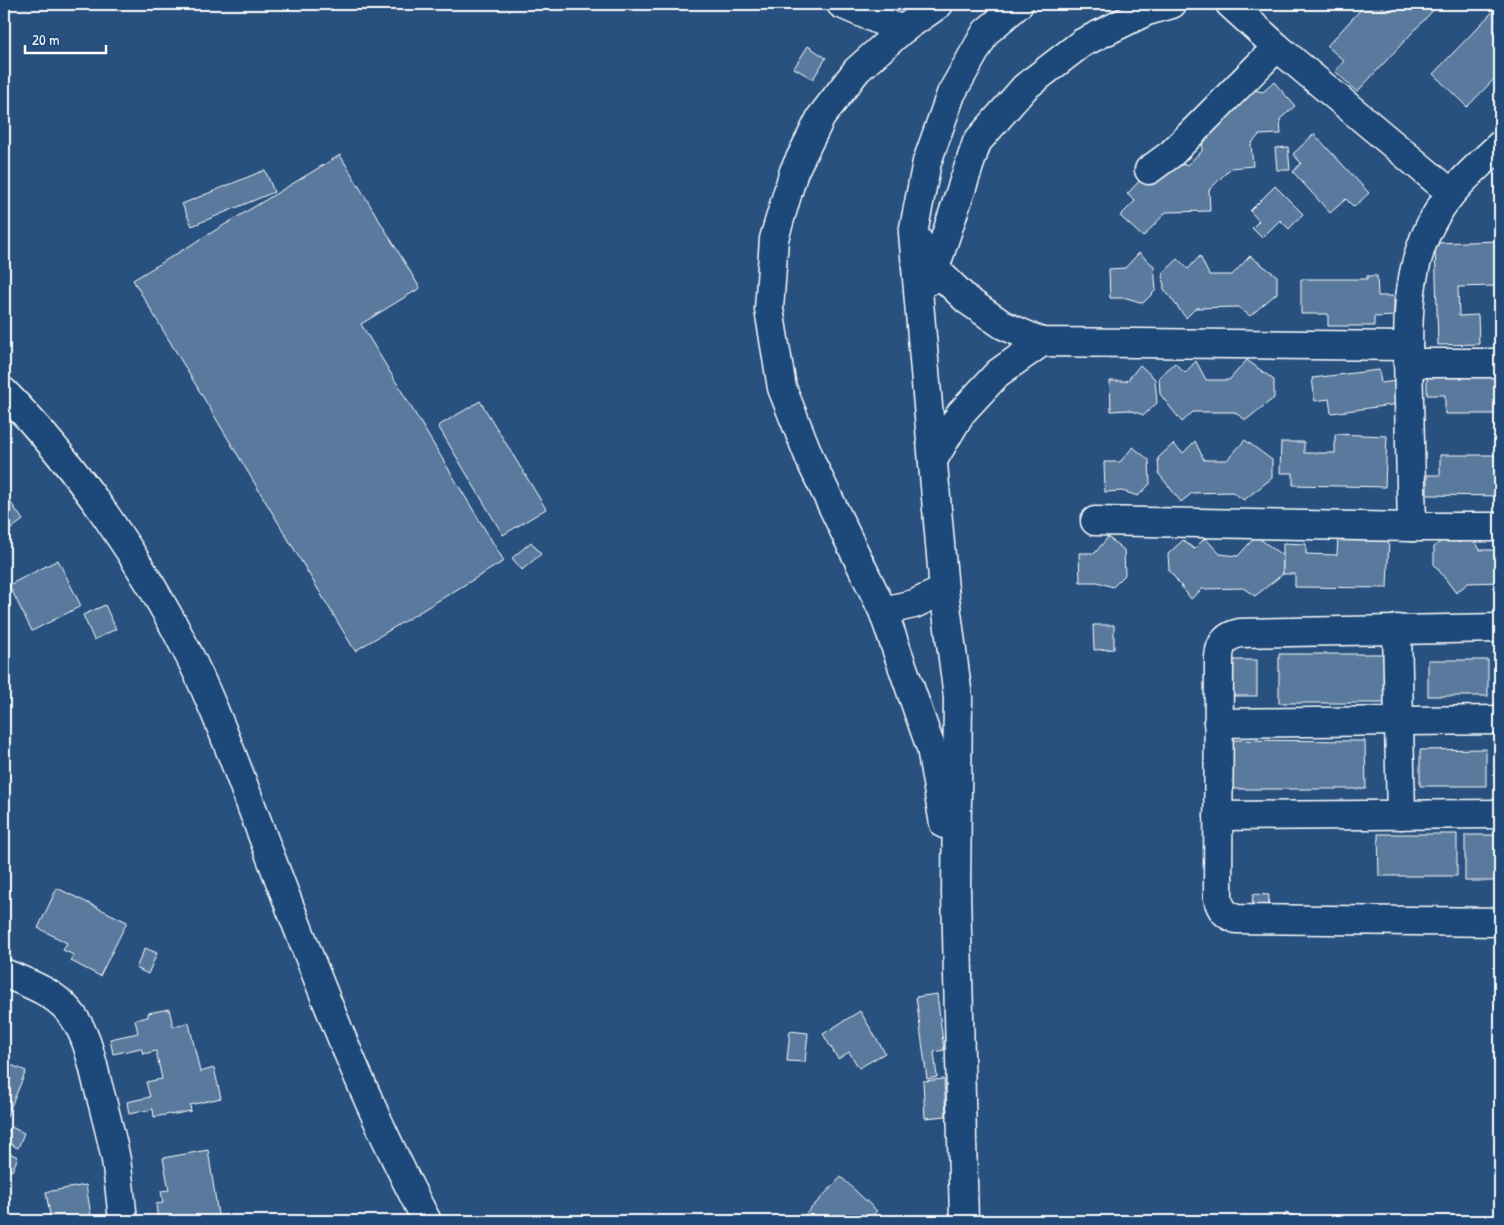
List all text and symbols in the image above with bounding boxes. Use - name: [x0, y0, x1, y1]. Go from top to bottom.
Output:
- scale bar: [25, 22, 106, 54]
- text: 20 m: [32, 29, 59, 50]

